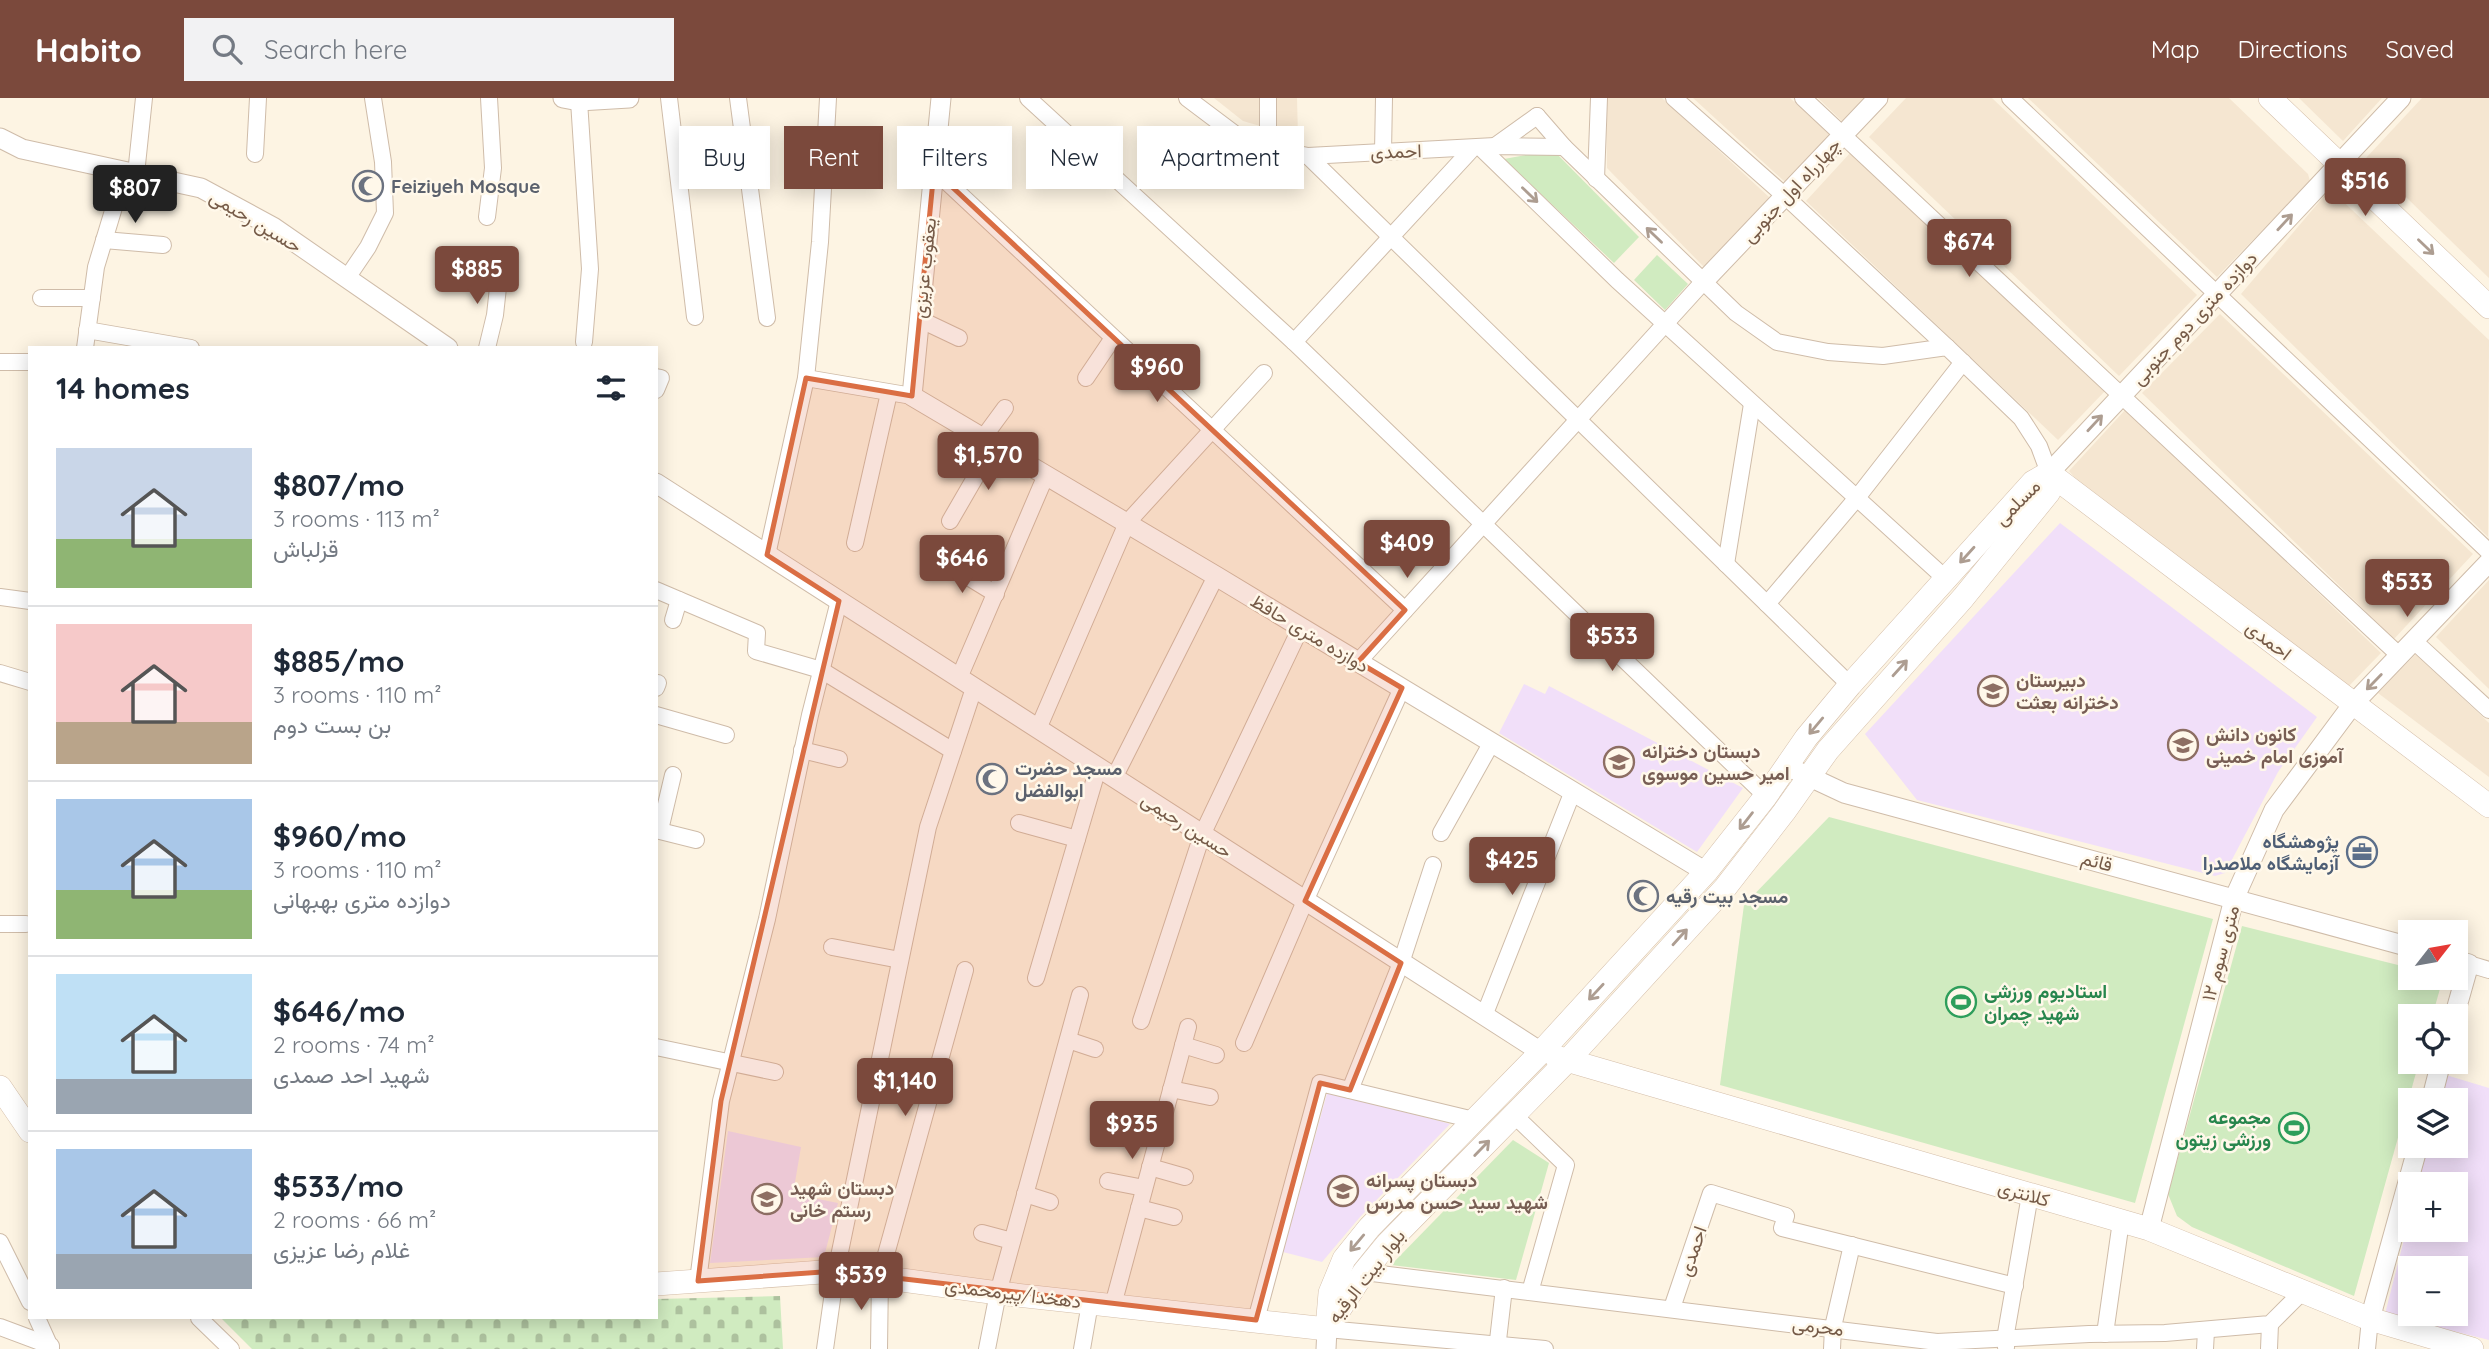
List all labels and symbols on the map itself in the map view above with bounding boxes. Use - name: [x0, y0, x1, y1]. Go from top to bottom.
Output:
- street label: چهارراه اول جنوبی: [1736, 133, 1847, 249]
- street label: احمدی: [1370, 138, 1422, 164]
- pin: $516: [2324, 158, 2406, 218]
- pin: $807: [94, 166, 176, 225]
- mosque icon: Feiziyeh Mosque: [351, 169, 385, 203]
- place label: Feiziyeh Mosque: [391, 174, 540, 198]
- street label: حسین رحیمی: [206, 184, 306, 258]
- one-way arrow: [1521, 187, 1538, 204]
- one-way arrow: [2276, 214, 2293, 231]
- street label: یعقوب عزیزی: [907, 216, 941, 320]
- pin: $674: [1928, 220, 2010, 279]
- one-way arrow: [1645, 227, 1663, 243]
- one-way arrow: [2417, 238, 2434, 255]
- pin: $885: [436, 246, 518, 306]
- street label: دوازده متری دوم جنوبی: [2126, 246, 2263, 391]
- pin: $960: [1116, 344, 1198, 404]
- one-way arrow: [2087, 415, 2104, 432]
- pin: $1,570: [931, 432, 1045, 492]
- street label: مسلمی: [1989, 474, 2045, 530]
- pin: $409: [1366, 520, 1448, 580]
- pin: $646: [921, 536, 1003, 595]
- one-way arrow: [1959, 546, 1975, 564]
- pin: $533: [2366, 560, 2448, 619]
- street label: دوازده متری حافظ: [1246, 588, 1374, 678]
- pin: $533: [1571, 614, 1653, 673]
- street label: احمدی: [2241, 615, 2297, 665]
- one-way arrow: [1892, 659, 1908, 677]
- place label: دبیرستان دخترانه بعثت: [2016, 668, 2119, 715]
- one-way arrow: [2366, 673, 2383, 690]
- school or university icon: دبیرستان دخترانه بعثت: [1976, 674, 2010, 708]
- one-way arrow: [1808, 717, 1824, 735]
- place label: کانون دانش آموزی امام خمینی: [2206, 722, 2344, 769]
- school or university icon: کانون دانش آموزی امام خمینی: [2166, 728, 2200, 762]
- place label: دبستان دخترانه امیر حسین موسوی: [1642, 739, 1790, 786]
- school or university icon: دبستان دخترانه امیر حسین موسوی: [1602, 745, 1636, 779]
- place label: مسجد حضرت ابوالفضل: [1015, 756, 1122, 803]
- mosque icon: مسجد حضرت ابوالفضل: [975, 762, 1009, 796]
- street label: حسین رحیمی: [1137, 787, 1237, 863]
- one-way arrow: [1738, 812, 1753, 830]
- place label: پژوهشگاه آزمایشگاه ملاصدرا: [2203, 829, 2340, 876]
- office icon: پژوهشگاه آزمایشگاه ملاصدرا: [2345, 835, 2379, 869]
- pin: $425: [1471, 838, 1553, 897]
- street label: قائم: [2078, 845, 2115, 878]
- mosque icon: مسجد بیت رقیه: [1626, 879, 1660, 913]
- place label: مسجد بیت رقیه: [1666, 884, 1788, 909]
- street label: ۱۲ متری سوم: [2196, 902, 2245, 1004]
- north arrow: [2398, 920, 2468, 990]
- one-way arrow: [1671, 929, 1688, 946]
- place label: استادیوم ورزشی شهید چمران: [1984, 979, 2107, 1027]
- one-way arrow: [1588, 983, 1604, 1001]
- sports icon: استادیوم ورزشی شهید چمران: [1944, 985, 1978, 1019]
- pin: $1,140: [848, 1058, 962, 1118]
- pin: $935: [1091, 1102, 1173, 1161]
- place label: مجموعه ورزشی زیتون: [2176, 1105, 2271, 1152]
- sports icon: مجموعه ورزشی زیتون: [2277, 1111, 2311, 1145]
- one-way arrow: [1474, 1139, 1491, 1156]
- place label: دبستان پسرانه شهید سید حسن مدرس: [1366, 1168, 1548, 1215]
- school or university icon: دبستان پسرانه شهید سید حسن مدرس: [1326, 1174, 1360, 1208]
- street label: کلانتری: [1995, 1174, 2053, 1212]
- place label: دبستان شهید رستم خانی: [790, 1176, 894, 1223]
- school or university icon: دبستان شهید رستم خانی: [750, 1182, 784, 1216]
- street label: احمدی: [1672, 1223, 1712, 1279]
- street label: بلوار بیت الرقیه: [1322, 1224, 1410, 1328]
- one-way arrow: [1349, 1233, 1365, 1251]
- pin: $539: [820, 1252, 902, 1312]
- street label: دهخدا/پیرمحمدی: [943, 1273, 1083, 1315]
- street label: محرمی: [1791, 1311, 1845, 1341]

